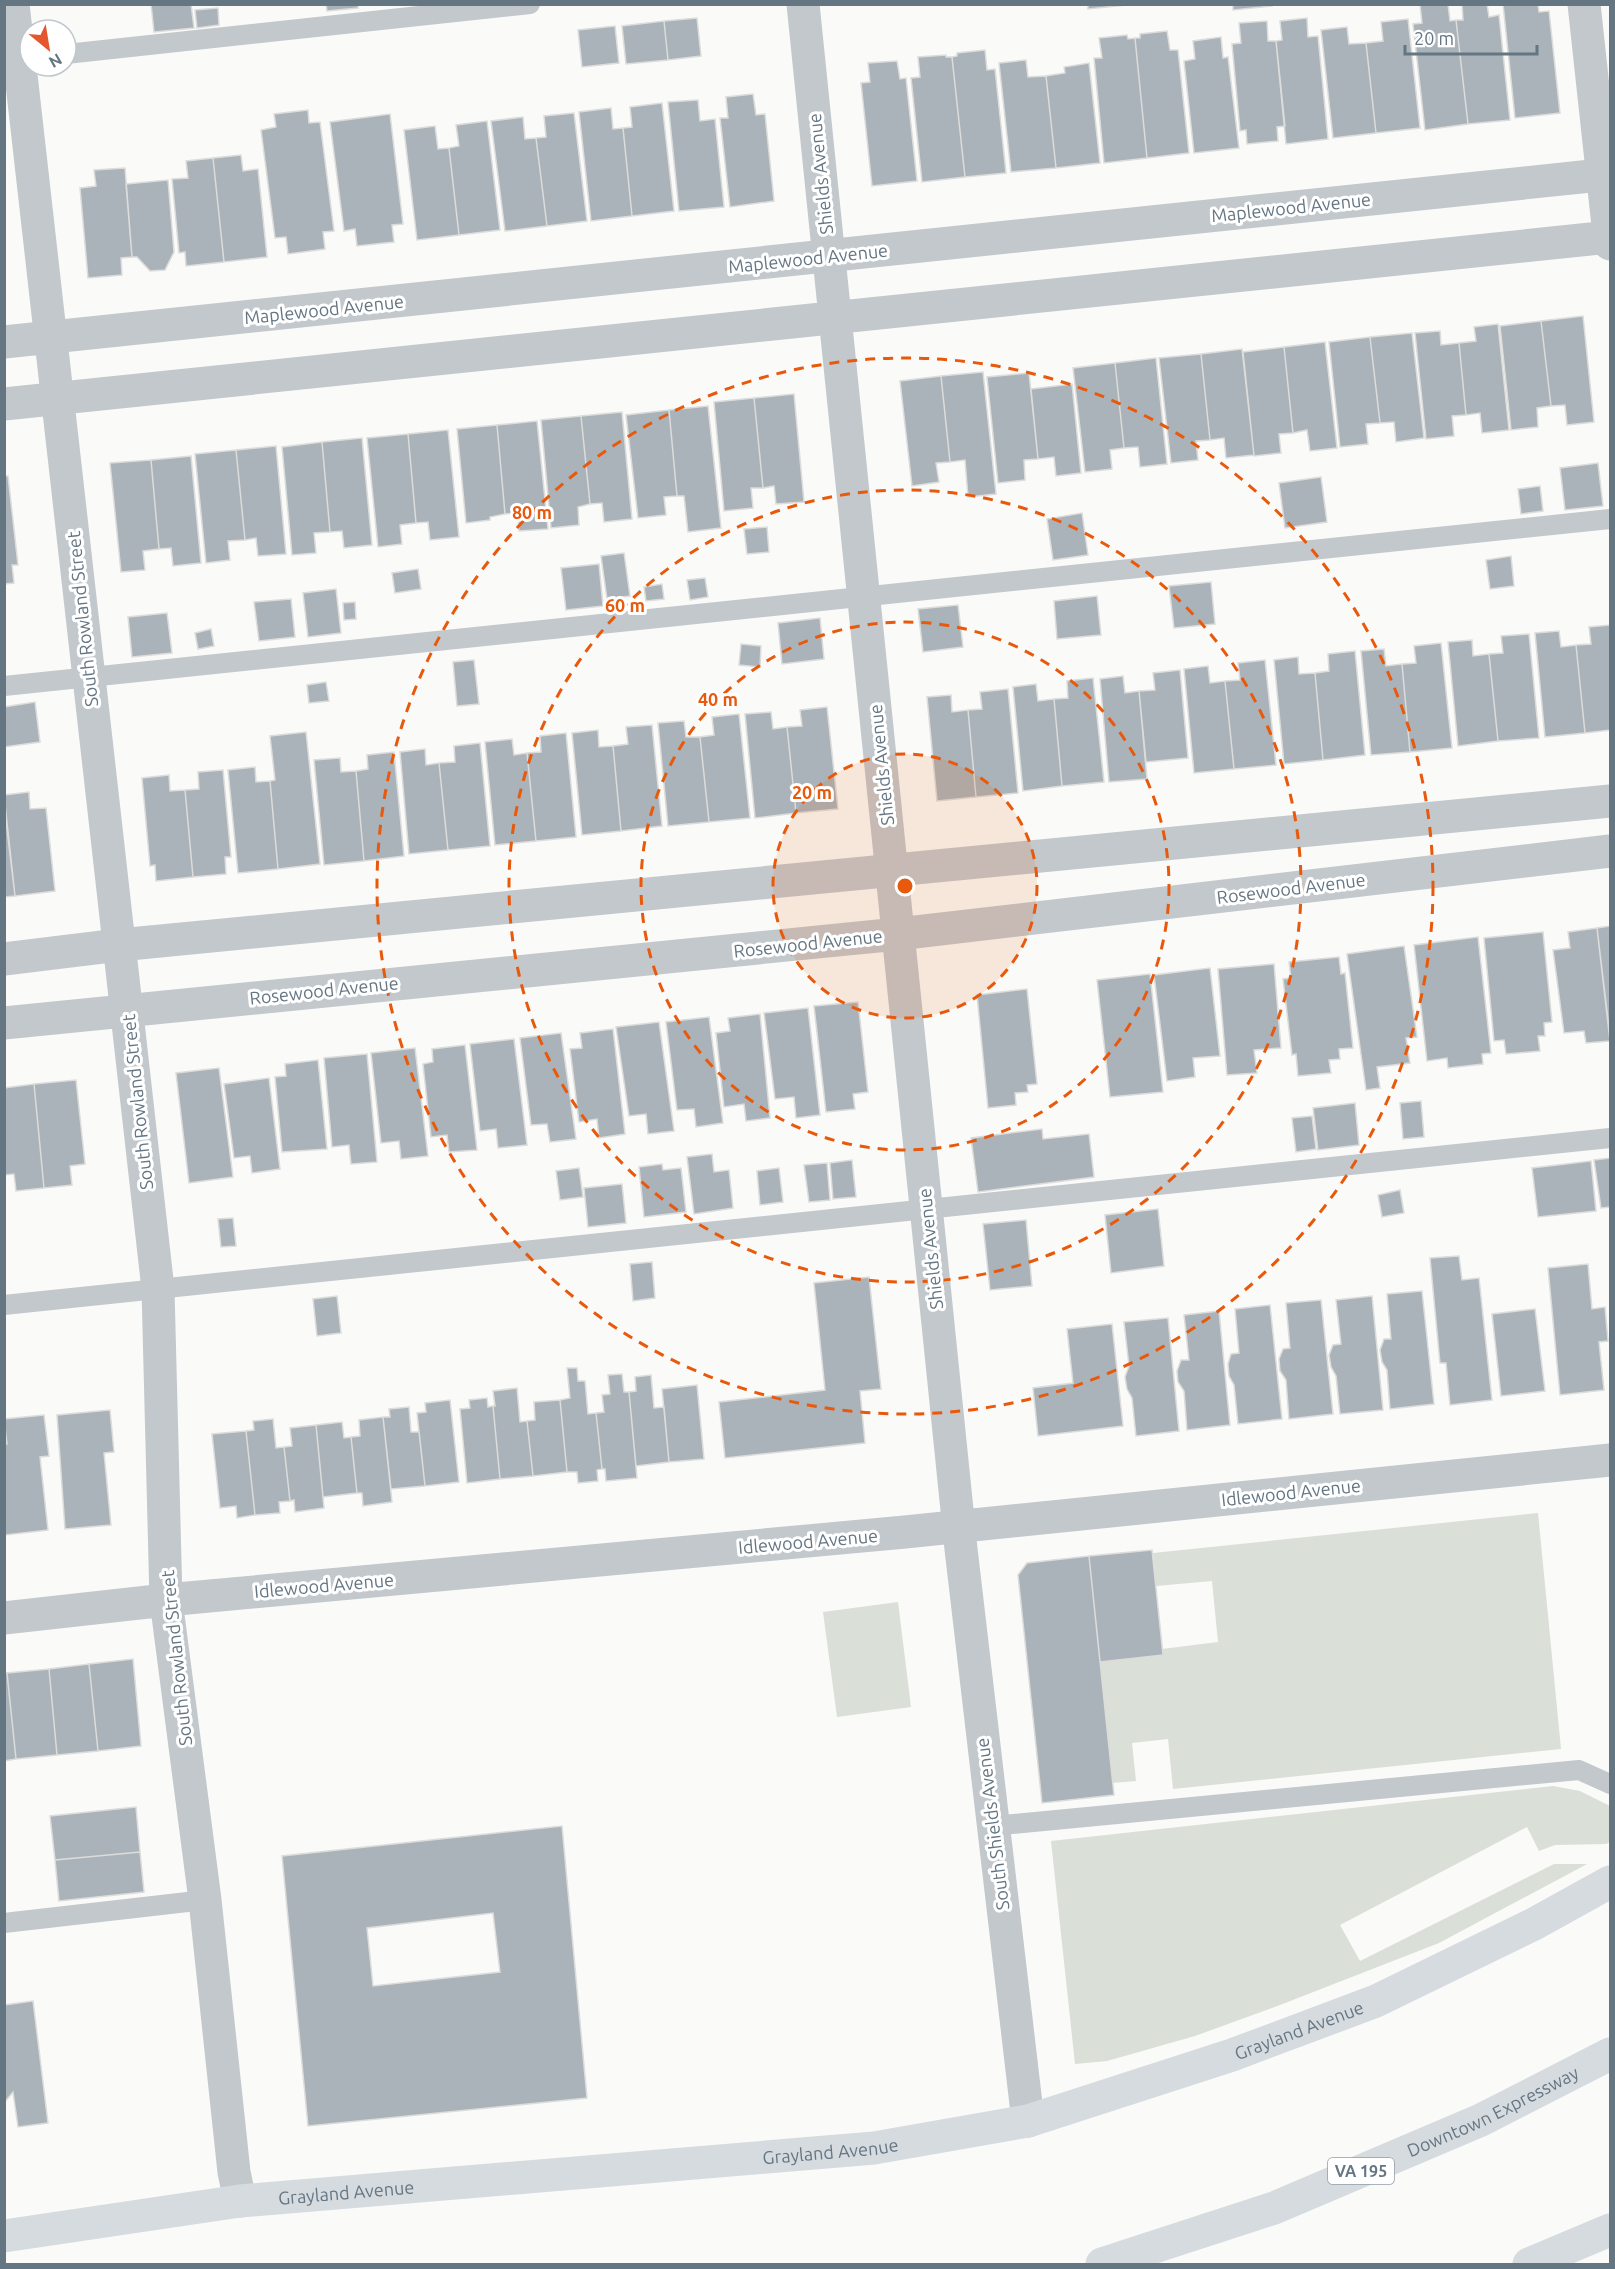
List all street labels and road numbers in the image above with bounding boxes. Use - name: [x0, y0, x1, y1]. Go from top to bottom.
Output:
- street label: Shields Avenue: [804, 112, 836, 236]
- street label: Maplewood Avenue: [1210, 189, 1372, 225]
- street label: Maplewood Avenue: [727, 240, 889, 276]
- street label: Maplewood Avenue: [243, 291, 405, 327]
- street label: South Rowland Street: [63, 530, 101, 708]
- street label: Shields Avenue: [865, 703, 897, 827]
- street label: Rosewood Avenue: [1215, 869, 1367, 907]
- street label: Rosewood Avenue: [732, 925, 884, 961]
- street label: Rosewood Avenue: [248, 972, 400, 1008]
- street label: South Rowland Street: [118, 1013, 156, 1191]
- street label: Shields Avenue: [914, 1187, 946, 1311]
- street label: Idlewood Avenue: [1220, 1475, 1362, 1509]
- street label: Idlewood Avenue: [737, 1525, 879, 1557]
- street label: South Rowland Street: [157, 1569, 195, 1747]
- street label: Idlewood Avenue: [253, 1569, 395, 1601]
- street label: South Shields Avenue: [971, 1737, 1013, 1911]
- street label: Grayland Avenue: [1232, 1997, 1366, 2063]
- street label: Downtown Expressway: [1404, 2062, 1582, 2160]
- street label: Grayland Avenue: [762, 2134, 900, 2167]
- road number: VA 195: [1328, 2158, 1394, 2184]
- street label: Grayland Avenue: [277, 2176, 415, 2208]

